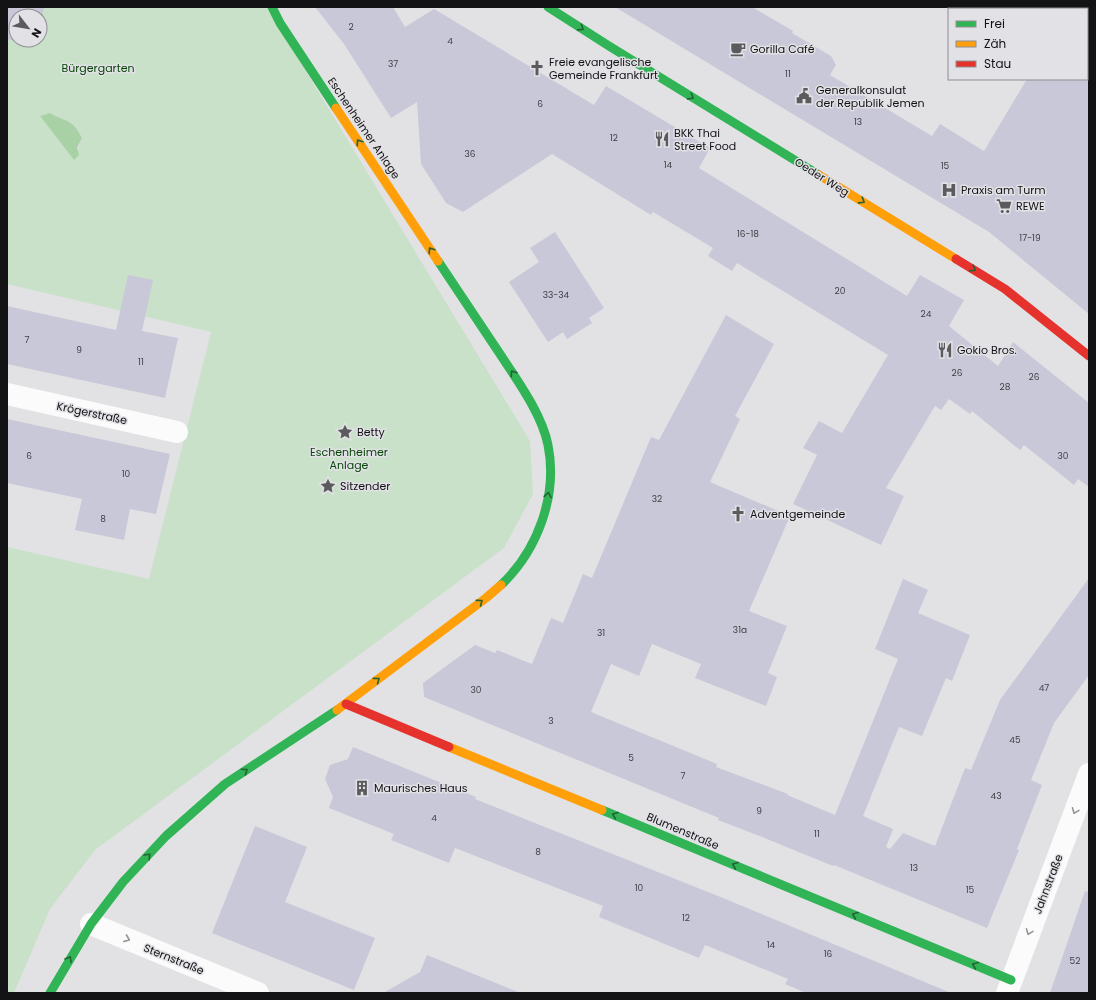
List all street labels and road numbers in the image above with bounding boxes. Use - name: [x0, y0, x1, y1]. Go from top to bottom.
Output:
- street label: Eschenheimer Anlage: [324, 74, 404, 182]
- street label: Oeder Weg: [792, 154, 852, 200]
- street label: Krögerstraße: [55, 398, 129, 428]
- street label: Blumenstraße: [644, 809, 722, 854]
- street label: Jahnstraße: [1029, 852, 1067, 916]
- street label: Sternstraße: [141, 940, 207, 978]

